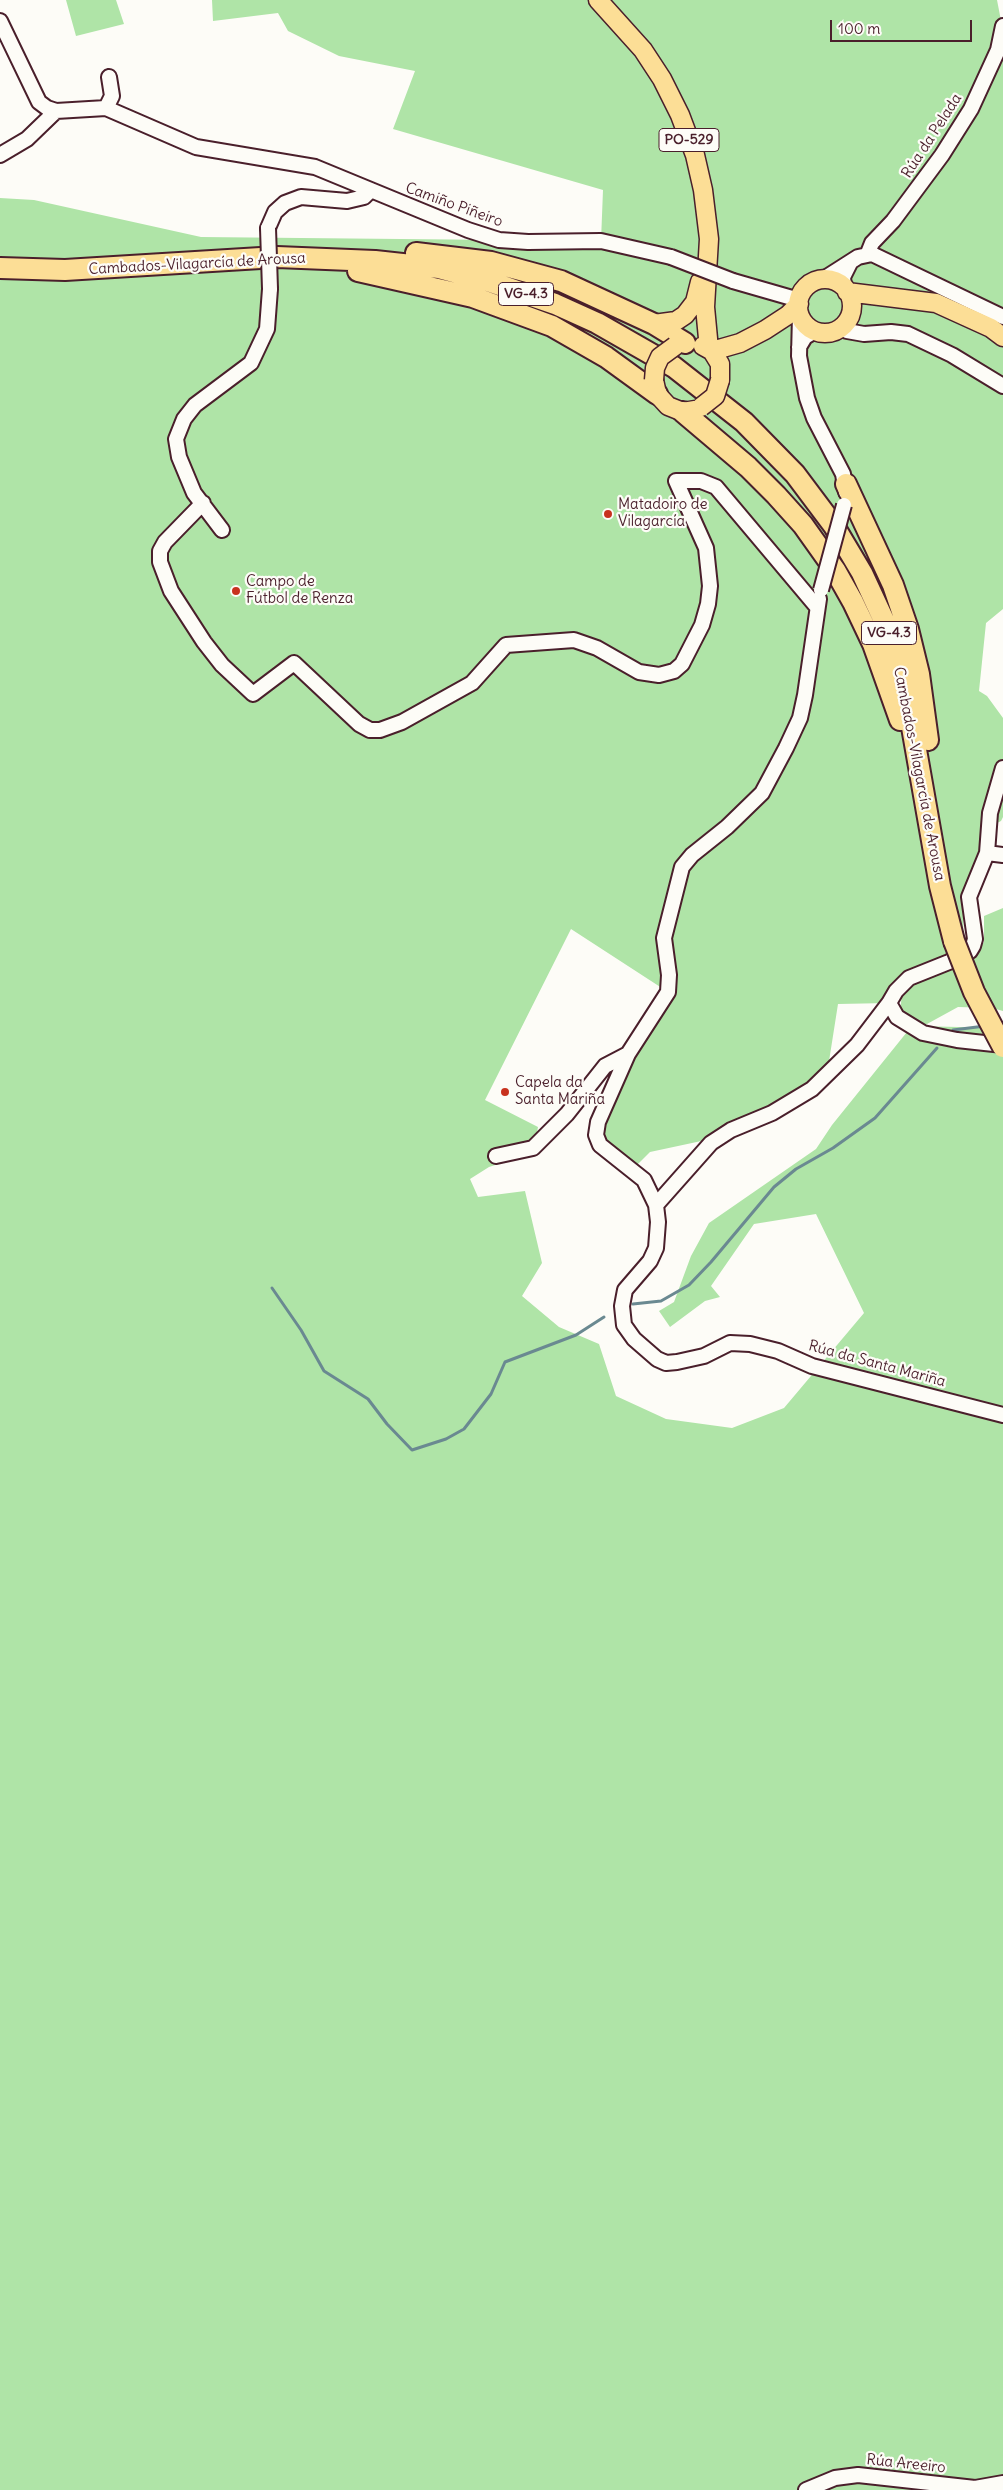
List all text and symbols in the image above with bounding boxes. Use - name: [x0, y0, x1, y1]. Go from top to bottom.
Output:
- scale bar: [833, 10, 976, 42]
- text: 100 m: [838, 19, 880, 38]
- street label: Rúa da Pelada: [898, 90, 966, 182]
- road number: PO-529: [659, 128, 719, 152]
- street label: Camiño Piñeiro: [403, 179, 505, 231]
- street label: Cambados-Vilagarcía de Arousa: [88, 249, 306, 279]
- road number: VG-4.3: [498, 282, 554, 306]
- place label: Matadoiro de Vilagarcía: [618, 496, 708, 531]
- marker: Matadoiro de Vilagarcía: [602, 508, 614, 520]
- place label: Campo de Fútbol de Renza: [246, 573, 353, 608]
- marker: Campo de Fútbol de Renza: [230, 585, 242, 597]
- road number: VG-4.3: [862, 622, 916, 644]
- street label: Cambados-Vilagarcía de Arousa: [889, 666, 949, 882]
- place label: Capela da Santa Mariña: [515, 1074, 605, 1109]
- marker: Capela da Santa Mariña: [499, 1086, 511, 1098]
- street label: Rúa da Santa Mariña: [806, 1337, 948, 1391]
- street label: Rúa Areeiro: [866, 2451, 946, 2477]

